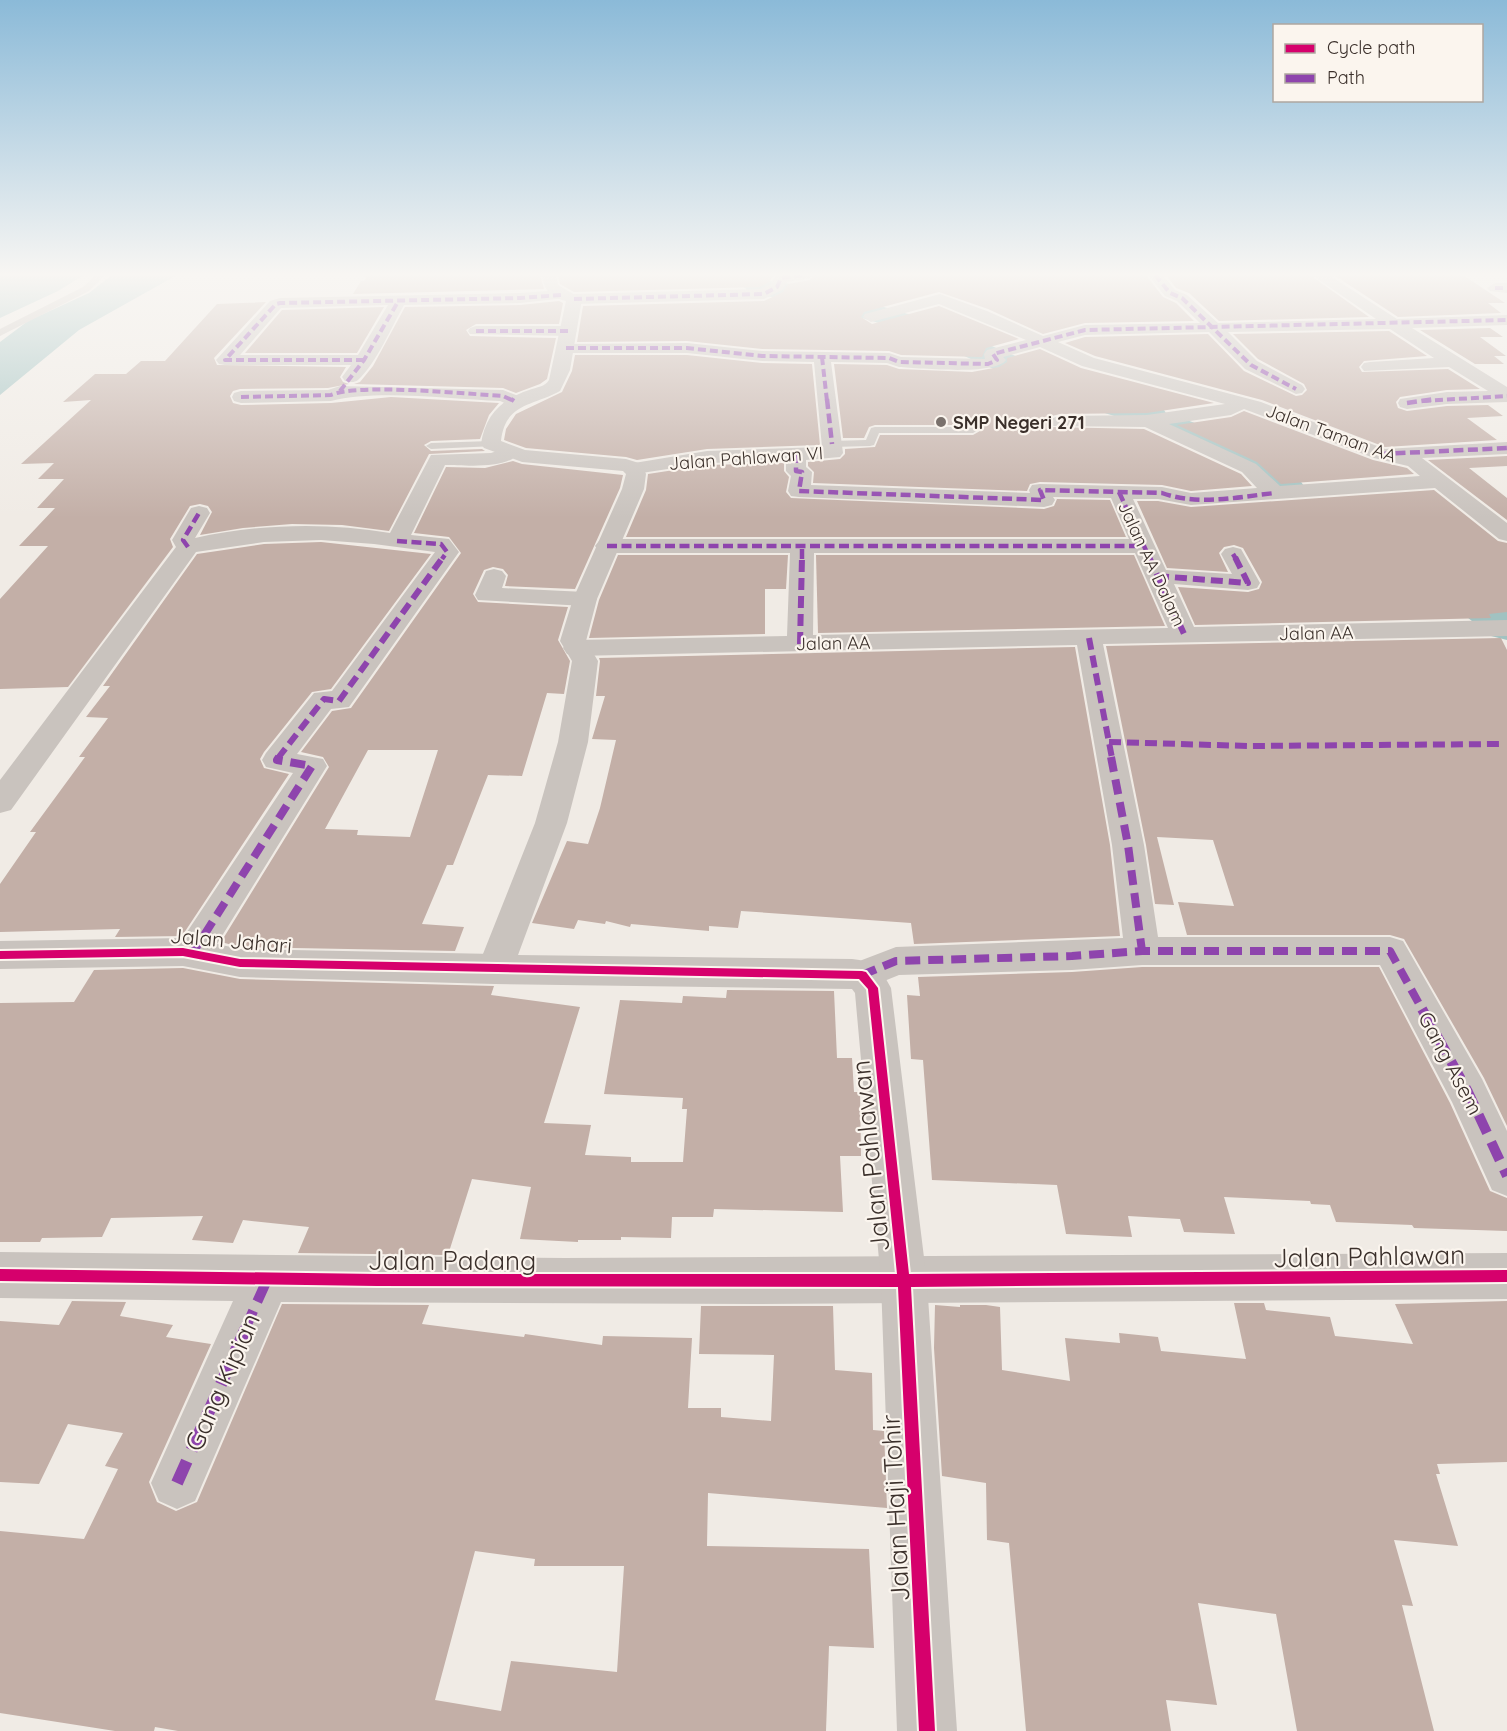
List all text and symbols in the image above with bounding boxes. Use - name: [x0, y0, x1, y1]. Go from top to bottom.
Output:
- legend: [1273, 24, 1483, 102]
- text: Cycle path: [1327, 36, 1415, 59]
- text: Path: [1327, 66, 1365, 89]
- street label: Jalan Taman AA: [1262, 399, 1400, 467]
- place label: SMP Negeri 271: [953, 411, 1085, 434]
- marker: SMP Negeri 271: [934, 415, 948, 429]
- street label: Jalan Pahlawan VI: [668, 441, 824, 475]
- street label: Jalan AA Dalam: [1113, 498, 1191, 630]
- street label: Jalan AA: [1278, 621, 1354, 645]
- street label: Jalan AA: [795, 631, 871, 655]
- street label: Jalan Jahari: [169, 922, 293, 958]
- street label: Gang Asem: [1413, 1007, 1489, 1119]
- street label: Jalan Pahlawan: [844, 1059, 896, 1253]
- street label: Jalan Pahlawan: [1273, 1238, 1465, 1274]
- street label: Jalan Padang: [368, 1244, 536, 1277]
- street label: Gang Kipian: [177, 1308, 267, 1456]
- street label: Jalan Haji Tohir: [874, 1414, 916, 1602]

